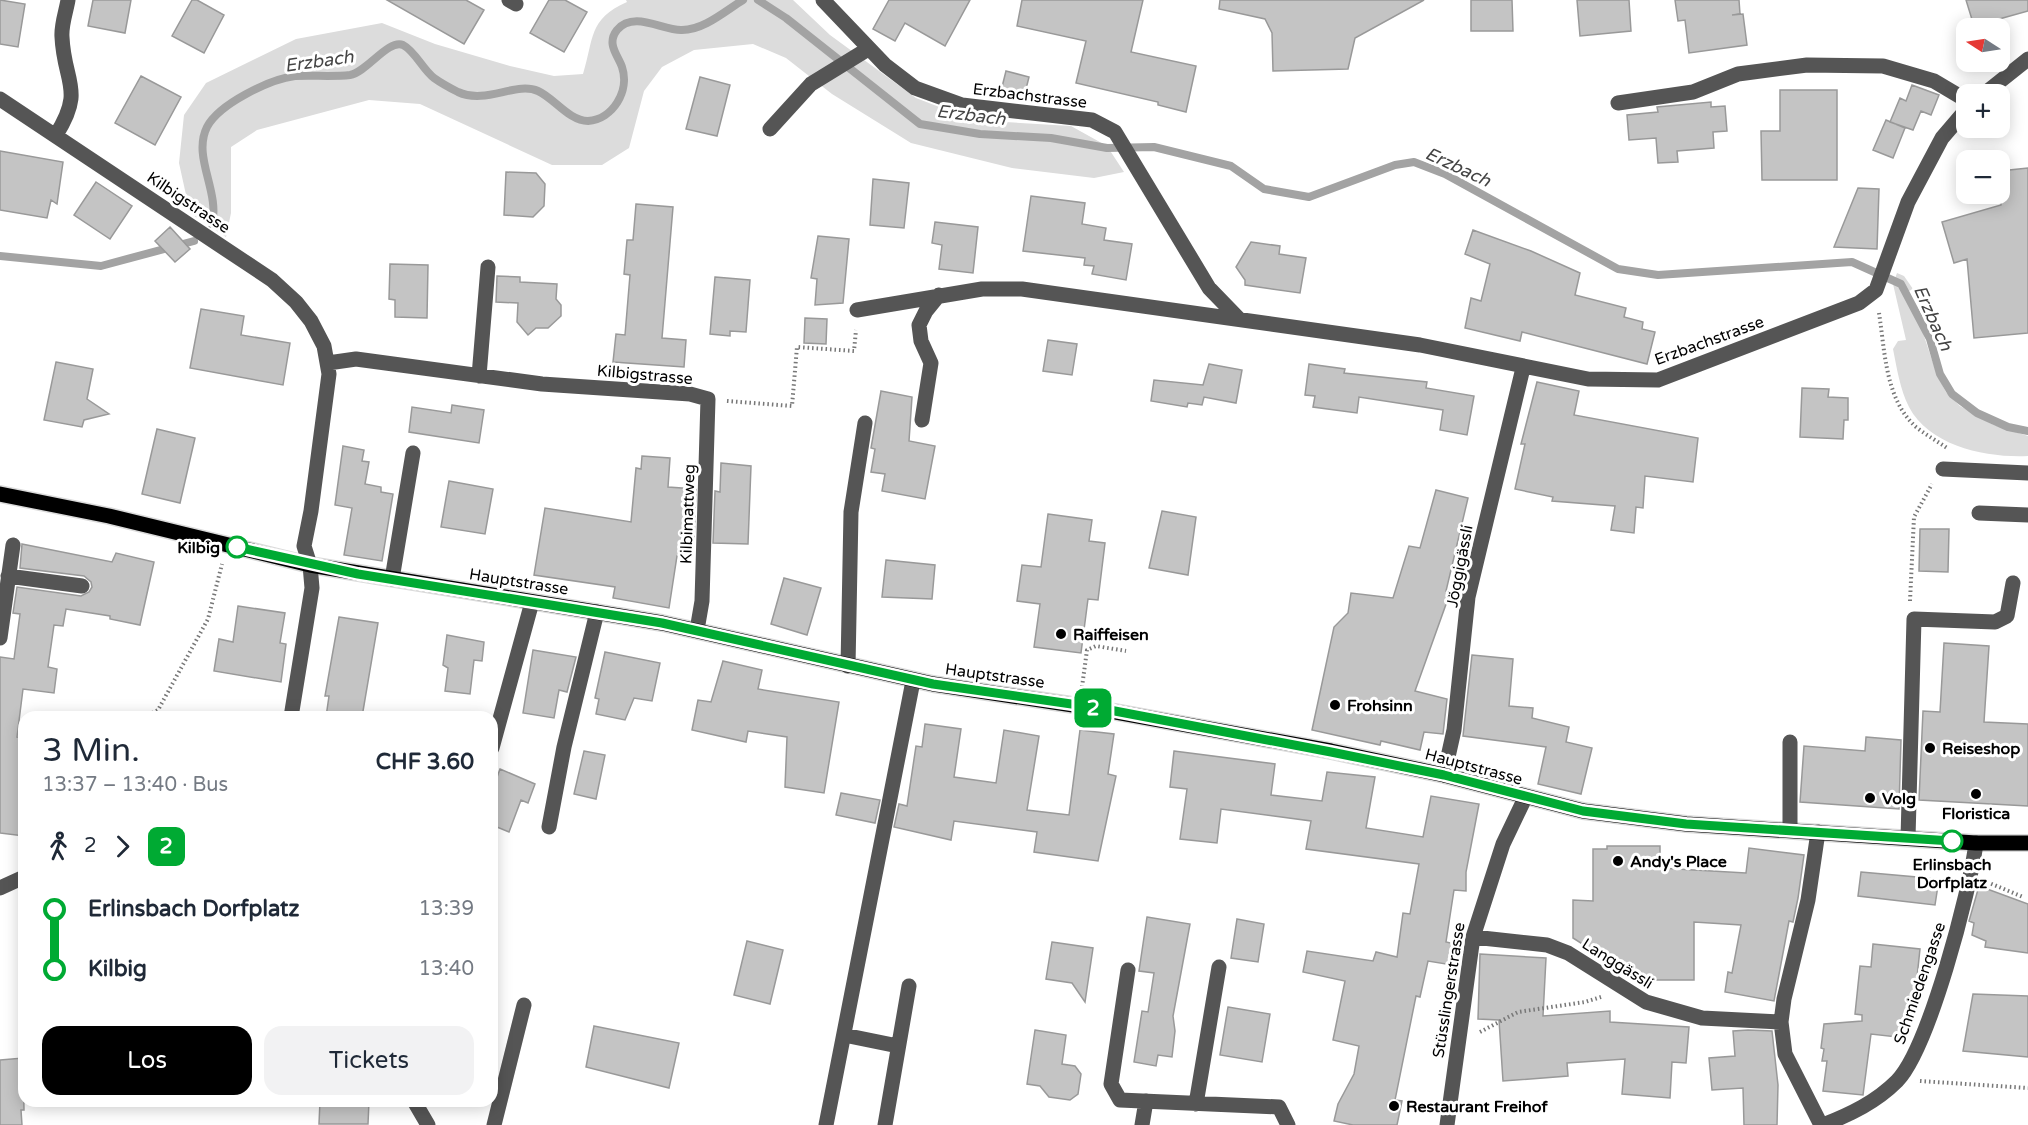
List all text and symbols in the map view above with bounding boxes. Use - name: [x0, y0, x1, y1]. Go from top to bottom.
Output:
- north arrow: [1956, 18, 2010, 72]
- map controls: [1956, 18, 2010, 204]
- water label: Erzbach: [283, 45, 356, 77]
- street label: Erzbachstrasse: [972, 79, 1088, 113]
- button: +: [1956, 84, 2010, 138]
- water label: Erzbach: [935, 100, 1008, 130]
- water label: Erzbach: [1422, 142, 1495, 192]
- button: −: [1956, 150, 2010, 204]
- street label: Kilbigstrasse: [143, 168, 234, 238]
- water label: Erzbach: [1909, 282, 1958, 355]
- street label: Erzbachstrasse: [1652, 312, 1767, 370]
- street label: Kilbigstrasse: [596, 361, 694, 389]
- street label: Kilbimattweg: [676, 464, 700, 564]
- street label: Jöggigässli: [1442, 523, 1478, 609]
- marker: Kilbig: [226, 536, 248, 558]
- place label: Kilbig: [177, 538, 220, 558]
- street label: Hauptstrasse: [468, 564, 570, 600]
- place label: Raiffeisen: [1073, 625, 1149, 645]
- marker: Raiffeisen: [1054, 627, 1068, 641]
- street label: Hauptstrasse: [944, 659, 1046, 693]
- line badge: 2: [1074, 688, 1112, 728]
- text: 2: [1086, 696, 1100, 721]
- place label: Frohsinn: [1347, 696, 1413, 716]
- marker: Frohsinn: [1328, 698, 1342, 712]
- text: 3 Min.: [42, 731, 140, 770]
- place label: Reiseshop: [1942, 739, 2020, 759]
- marker: Reiseshop: [1923, 741, 1937, 755]
- street label: Hauptstrasse: [1423, 744, 1525, 790]
- text: CHF 3.60: [376, 749, 474, 775]
- text: 13:37 – 13:40 · Bus: [42, 773, 228, 797]
- marker: Floristica: [1969, 787, 1983, 801]
- place label: Volg: [1882, 789, 1916, 809]
- marker: Volg: [1863, 791, 1877, 805]
- place label: Floristica: [1942, 804, 2010, 824]
- icon: walk: [42, 830, 75, 863]
- icon: forward: [106, 830, 139, 863]
- marker: Erlinsbach Dorfplatz: [1941, 830, 1963, 852]
- text: 2: [84, 834, 97, 858]
- text: 2: [160, 834, 173, 859]
- place label: Andy's Place: [1630, 852, 1727, 872]
- marker: Andy's Place: [1611, 854, 1625, 868]
- place label: Erlinsbach Dorfplatz: [1913, 855, 1991, 893]
- text: Erlinsbach Dorfplatz: [88, 896, 299, 922]
- text: 13:39: [419, 897, 474, 921]
- street label: Schmiedengasse: [1890, 919, 1950, 1047]
- street label: Stüsslingerstrasse: [1428, 921, 1470, 1059]
- street label: Langgässli: [1578, 934, 1657, 994]
- text: Kilbig: [88, 956, 147, 982]
- text: 13:40: [419, 957, 474, 981]
- button: Los: [42, 1026, 252, 1095]
- button: Tickets: [264, 1026, 474, 1095]
- place label: Restaurant Freihof: [1406, 1097, 1548, 1117]
- marker: Restaurant Freihof: [1387, 1099, 1401, 1113]

